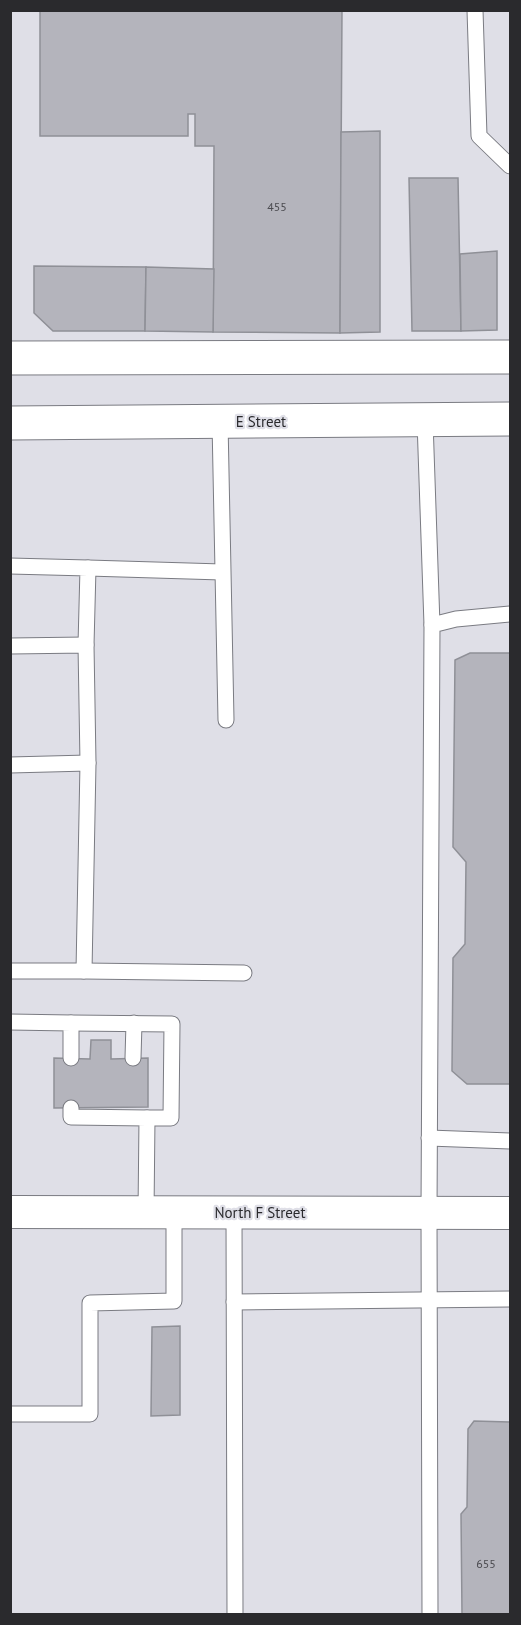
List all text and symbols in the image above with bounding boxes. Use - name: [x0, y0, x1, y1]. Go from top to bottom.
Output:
- house number: 455: [267, 199, 287, 214]
- street label: E Street: [236, 412, 286, 431]
- street label: North F Street: [214, 1203, 306, 1222]
- house number: 655: [476, 1556, 496, 1571]

